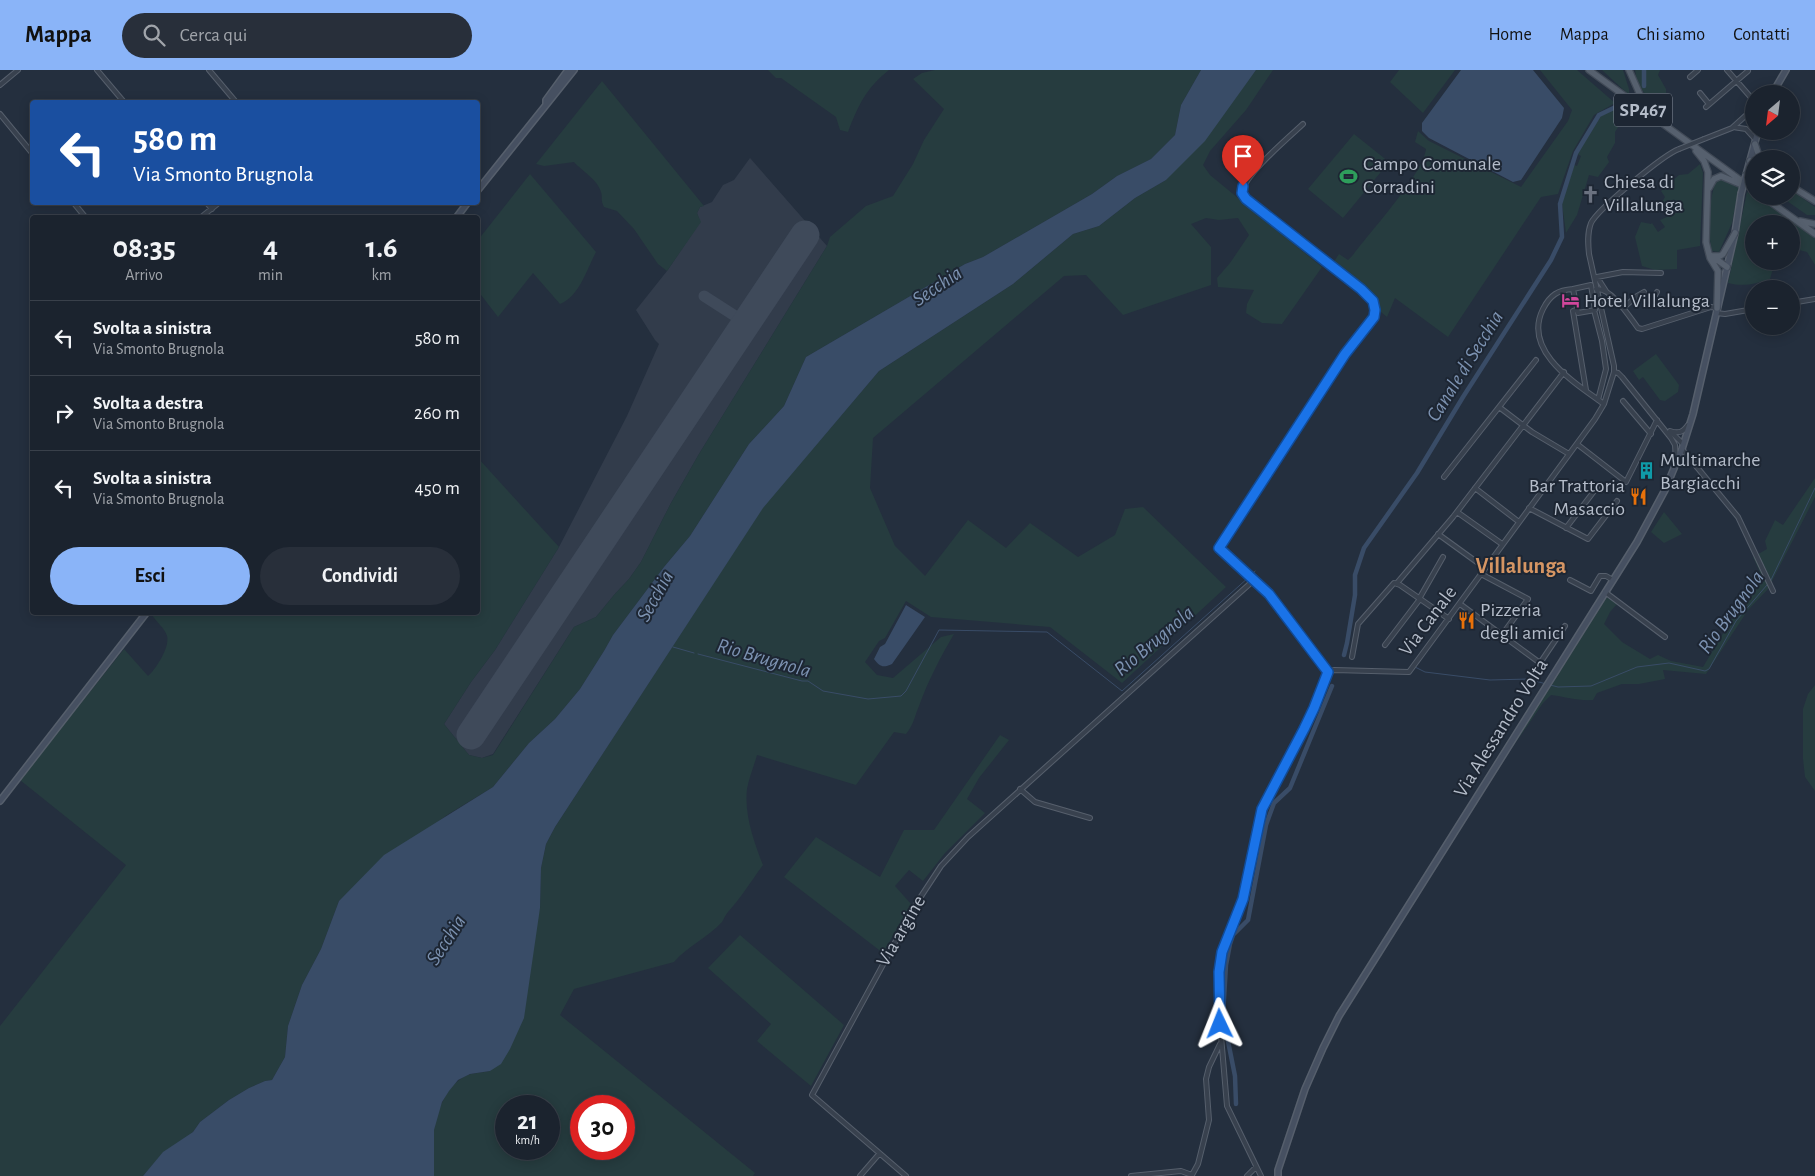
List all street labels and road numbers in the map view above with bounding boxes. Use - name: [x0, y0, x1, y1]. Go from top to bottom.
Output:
- road number: SP467: [1614, 94, 1672, 126]
- street label: Via Canale: [1395, 582, 1461, 660]
- street label: Via Alessandro Volta: [1450, 655, 1552, 801]
- street label: Via argine: [873, 892, 929, 970]

